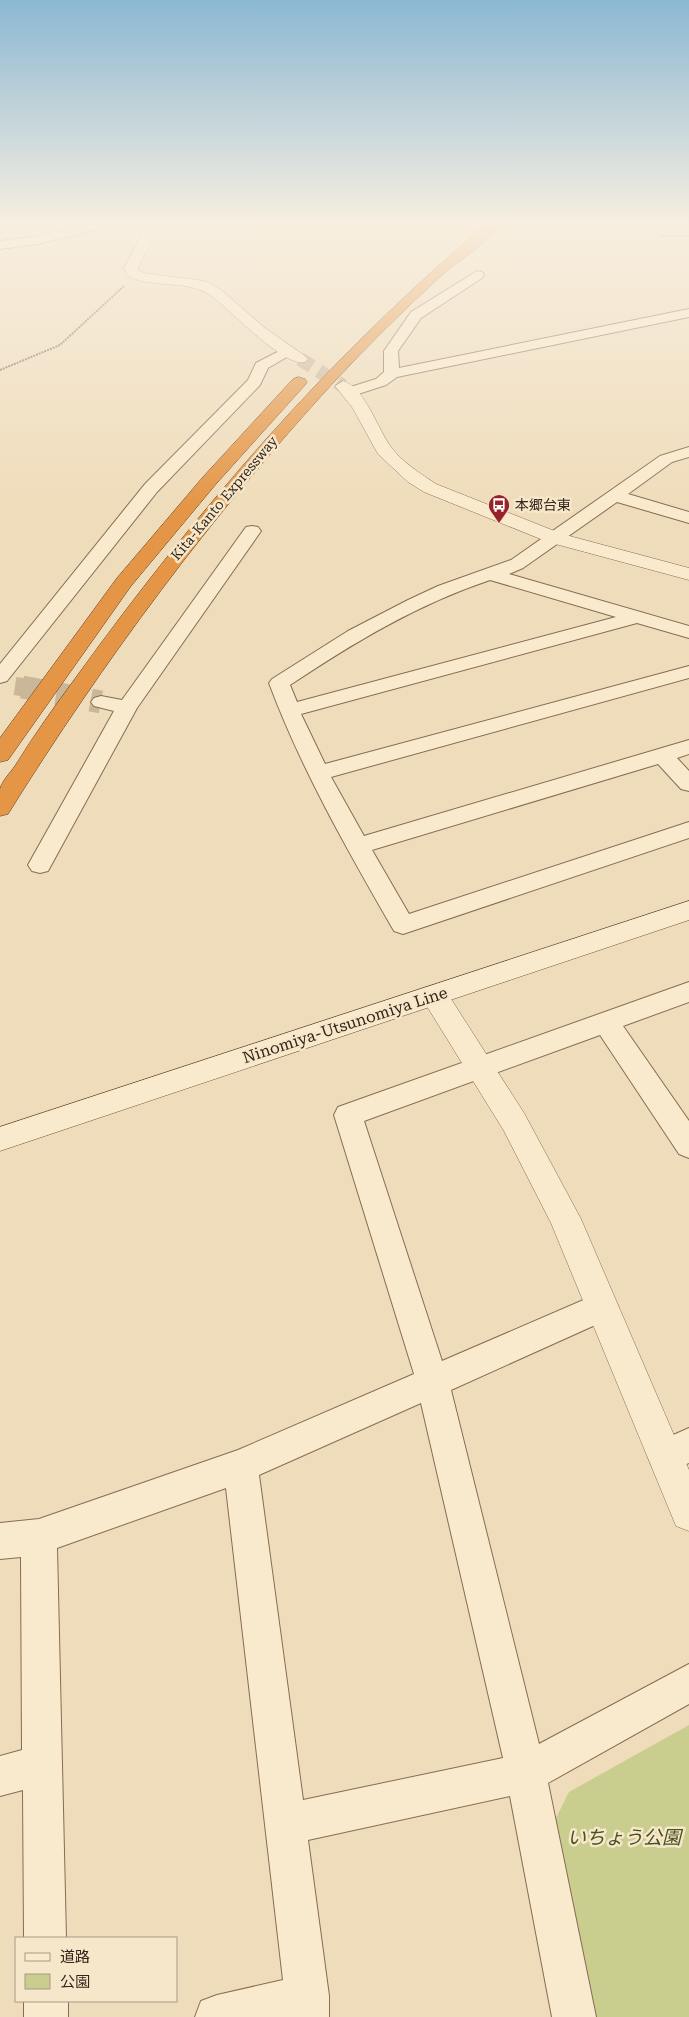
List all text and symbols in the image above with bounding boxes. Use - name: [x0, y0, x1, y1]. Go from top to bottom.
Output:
- street label: Kita-Kanto Expressway: [167, 432, 281, 563]
- bus stop icon: 本郷台東: [487, 493, 511, 524]
- place label: 本郷台東: [515, 497, 571, 513]
- street label: Ninomiya-Utsunomiya Line: [240, 983, 450, 1067]
- park label: いちょう公園: [567, 1826, 684, 1849]
- legend: [15, 1937, 178, 2002]
- text: 道路: [60, 1948, 90, 1966]
- text: 公園: [60, 1973, 90, 1991]

